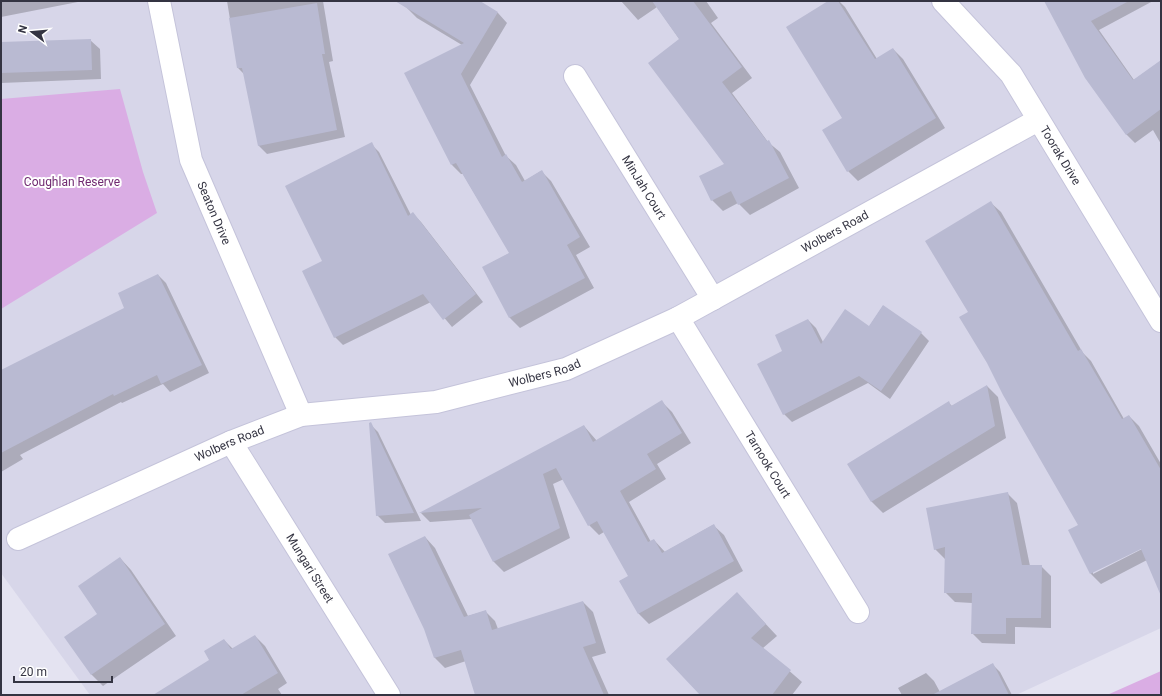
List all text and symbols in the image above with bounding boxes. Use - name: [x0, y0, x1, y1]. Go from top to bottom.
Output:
- north arrow: [12, 12, 52, 52]
- text: N: [16, 24, 30, 35]
- street label: Toorak Drive: [1037, 123, 1084, 188]
- street label: MinJah Court: [619, 153, 669, 222]
- park label: Coughlan Reserve: [24, 175, 120, 189]
- street label: Seaton Drive: [194, 179, 234, 247]
- street label: Wolbers Road: [799, 208, 871, 256]
- street label: Wolbers Road: [507, 356, 583, 390]
- street label: Wolbers Road: [192, 423, 266, 465]
- street label: Tarnook Court: [742, 429, 794, 501]
- street label: Mungari Street: [283, 531, 337, 606]
- scale bar: [14, 658, 112, 684]
- text: 20 m: [20, 665, 47, 679]

